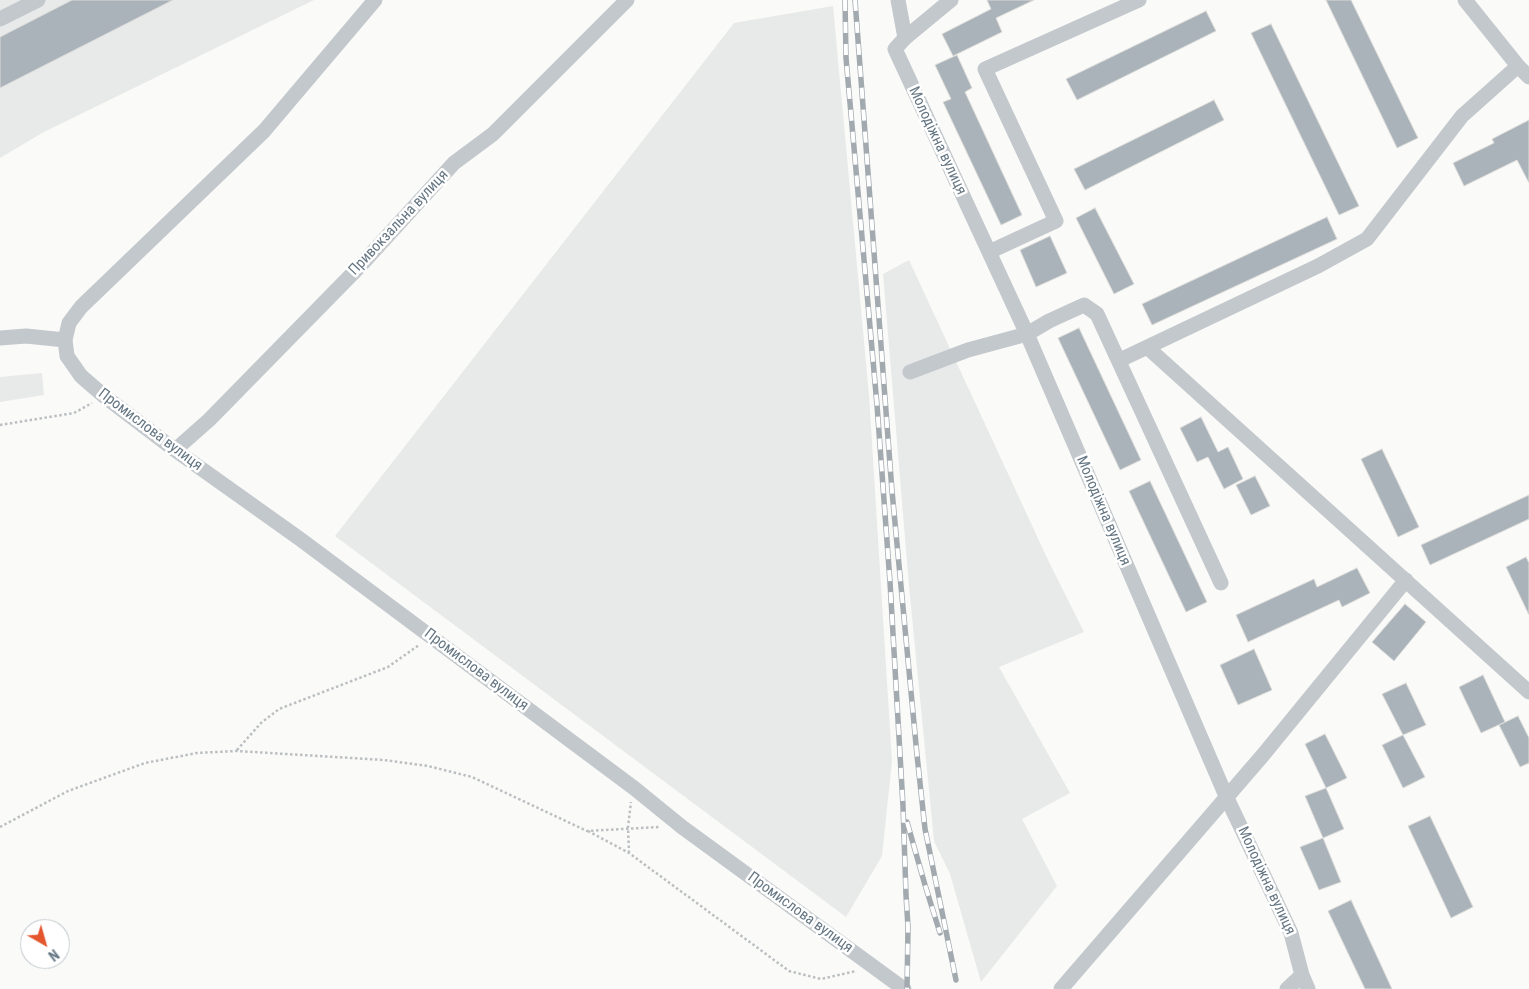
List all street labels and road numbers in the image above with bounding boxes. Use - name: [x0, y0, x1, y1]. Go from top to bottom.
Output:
- street label: Молодіжна вулиця: [904, 84, 970, 198]
- street label: Привокзальна вулиця: [346, 167, 452, 279]
- street label: Промислова вулиця: [94, 385, 206, 475]
- street label: Молодіжна вулиця: [1072, 454, 1134, 568]
- street label: Промислова вулиця: [420, 625, 532, 715]
- street label: Молодіжна вулиця: [1233, 824, 1299, 938]
- street label: Промислова вулиця: [744, 869, 856, 957]

